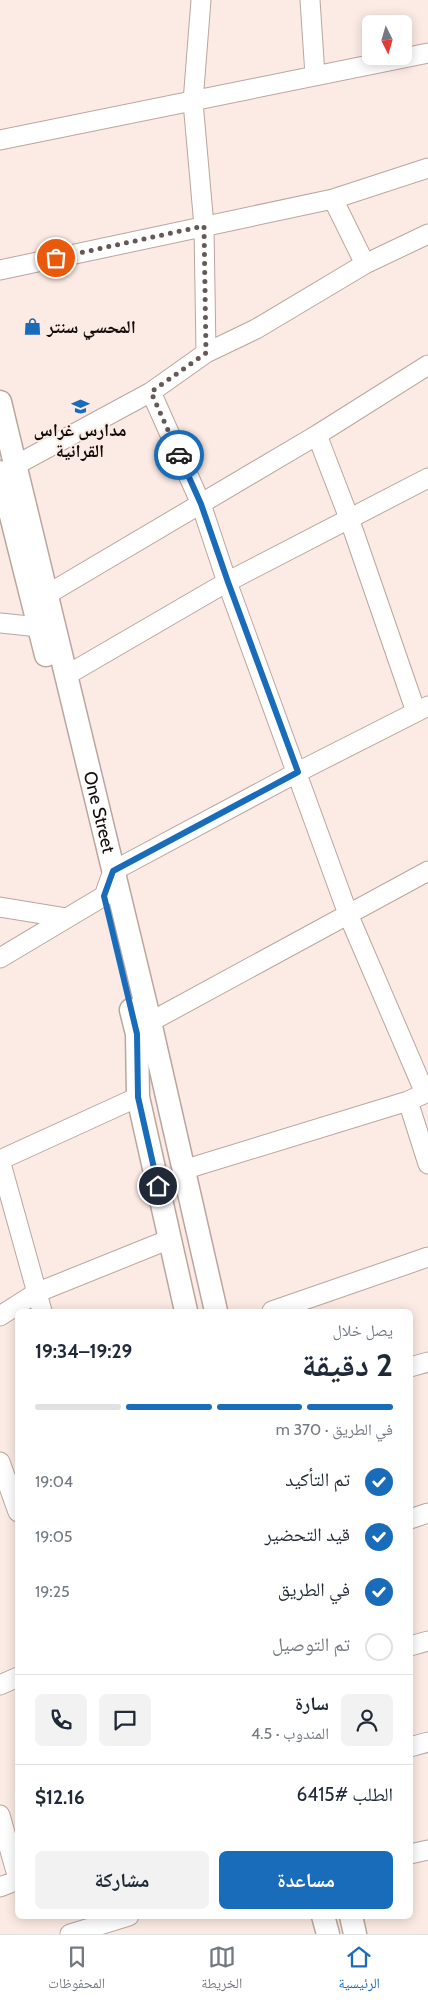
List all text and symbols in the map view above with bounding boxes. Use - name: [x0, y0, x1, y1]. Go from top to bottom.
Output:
- north arrow: [362, 15, 412, 65]
- map controls: [362, 15, 412, 65]
- pin: [35, 237, 77, 279]
- icon: bag: [42, 244, 70, 272]
- place label: المحسي سنتر: [46, 316, 136, 341]
- shop icon: المحسي سنتر: [23, 317, 43, 337]
- school or university icon: مدارس غراس القرانية: [70, 397, 90, 417]
- place label: مدارس غراس القرانية: [34, 419, 126, 462]
- courier: [154, 430, 204, 480]
- icon: car: [165, 441, 193, 469]
- street label: One Street: [79, 769, 120, 855]
- pin: [137, 1165, 179, 1207]
- icon: home: [144, 1172, 172, 1200]
- text: يصل خلال: [333, 1321, 393, 1340]
- text: 19:29–19:34: [35, 1340, 132, 1363]
- text: 2 دقيقة: [302, 1345, 393, 1384]
- text: في الطريق · 370 m: [276, 1420, 393, 1439]
- text: تم التأكيد: [285, 1468, 350, 1491]
- icon: check: [365, 1468, 393, 1496]
- text: 19:04: [35, 1472, 73, 1491]
- text: قيد التحضير: [265, 1523, 350, 1546]
- icon: check: [365, 1523, 393, 1551]
- text: 19:05: [35, 1527, 72, 1546]
- text: في الطريق: [278, 1578, 350, 1601]
- icon: check: [365, 1578, 393, 1606]
- text: 19:25: [35, 1582, 70, 1601]
- text: تم التوصيل: [272, 1633, 350, 1656]
- text: سارة: [295, 1692, 329, 1715]
- button: phone: [35, 1694, 87, 1746]
- button: chat: [99, 1694, 151, 1746]
- button: person: [341, 1694, 393, 1746]
- text: المندوب · 4.5: [251, 1724, 329, 1743]
- text: الطلب #6415: [296, 1783, 393, 1806]
- text: $12.16: [35, 1786, 85, 1809]
- button: مشاركة: [35, 1851, 209, 1909]
- button: مساعدة: [219, 1851, 393, 1909]
- tab: المحفوظات: [48, 1943, 105, 1997]
- tab: الخريطة: [201, 1943, 242, 1997]
- tab: الرئيسية: [338, 1943, 380, 1997]

